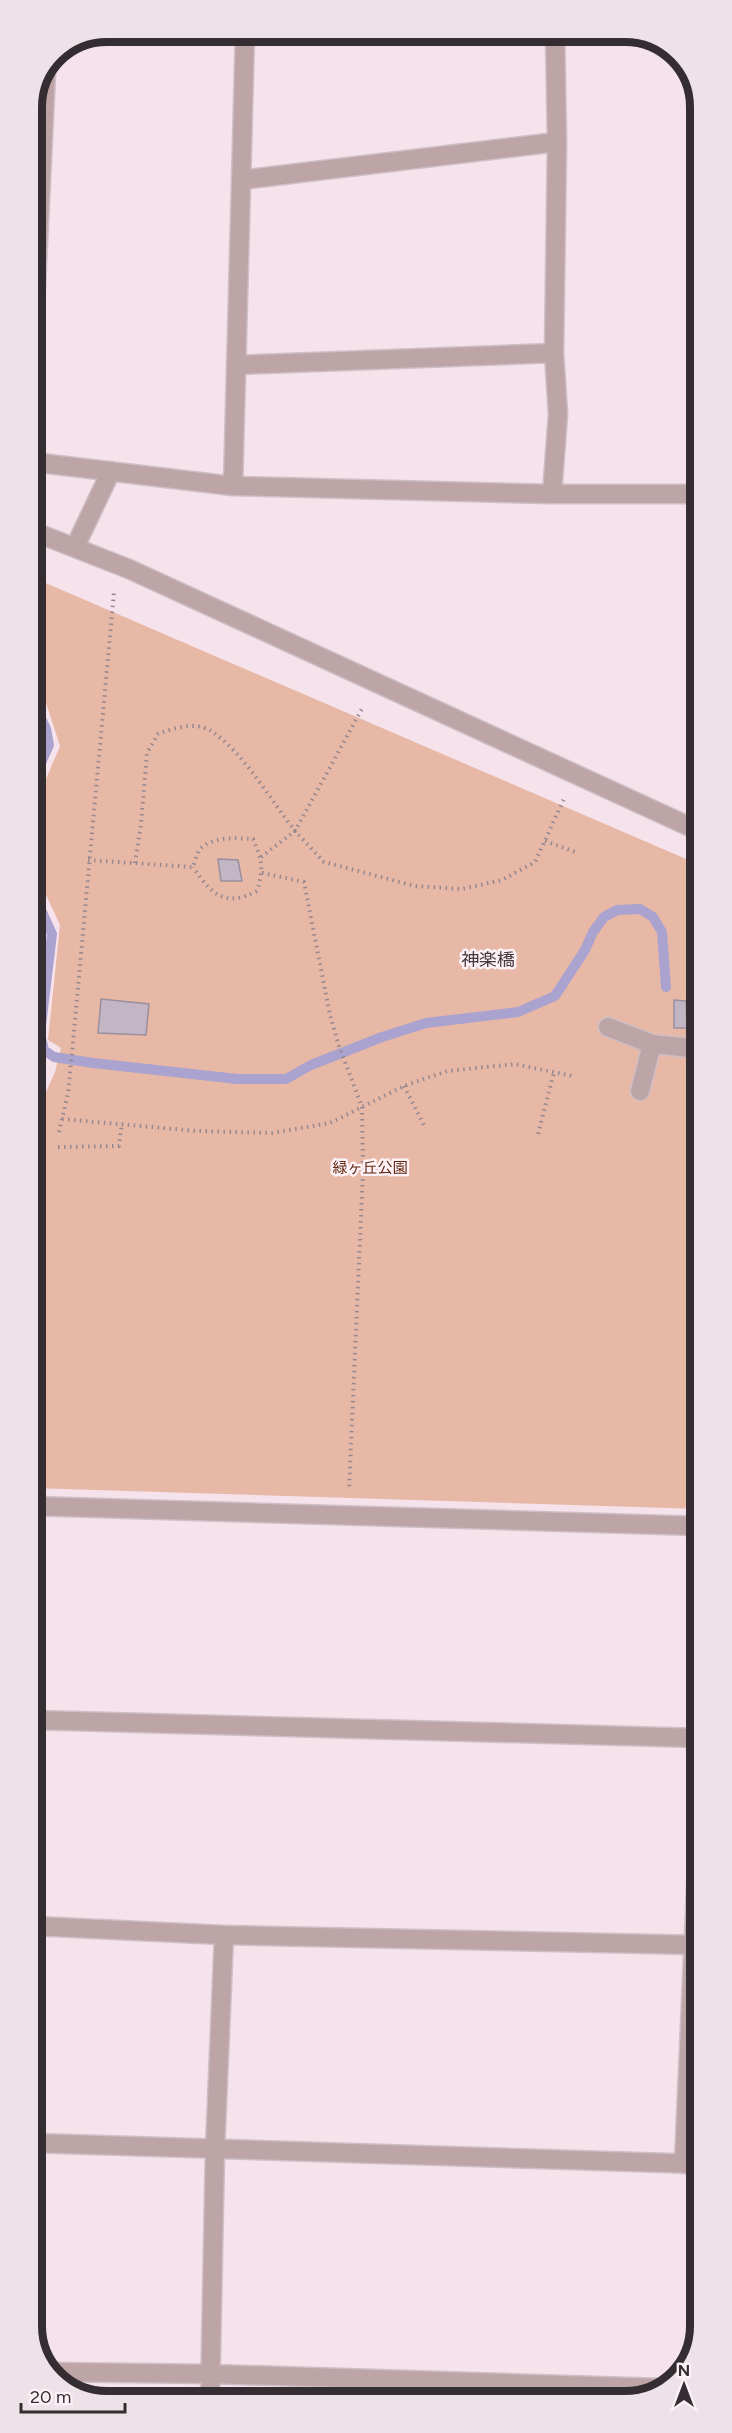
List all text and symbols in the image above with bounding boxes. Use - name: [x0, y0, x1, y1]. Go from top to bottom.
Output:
- district label: 神楽橋: [461, 949, 515, 971]
- park label: 緑ヶ丘公園: [332, 1159, 408, 1177]
- north arrow: [654, 2355, 714, 2415]
- text: N: [678, 2361, 690, 2380]
- scale bar: [21, 2376, 124, 2414]
- text: 20 m: [30, 2386, 71, 2408]

